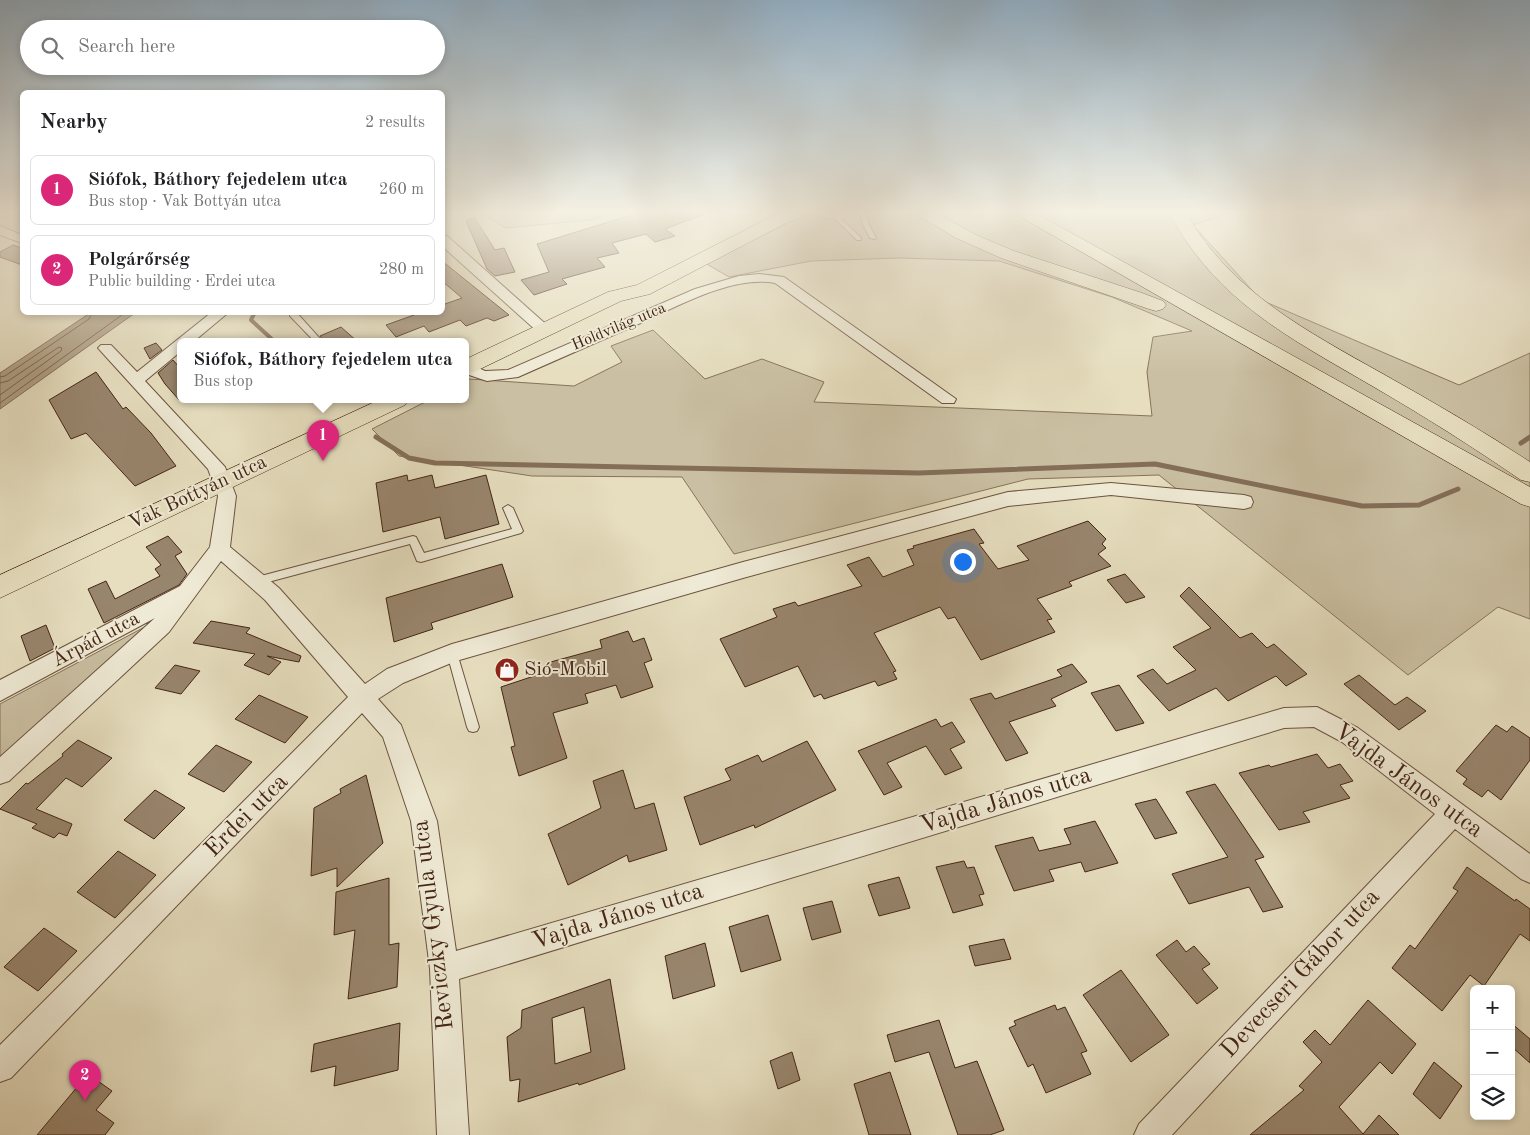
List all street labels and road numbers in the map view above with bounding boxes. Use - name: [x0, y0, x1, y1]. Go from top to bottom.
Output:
- street label: Holdvilág utca: [570, 300, 668, 354]
- street label: Vak Bottyán utca: [126, 452, 270, 534]
- street label: Árpád utca: [47, 606, 143, 671]
- street label: Vajda János utca: [1329, 719, 1487, 843]
- street label: Vajda János utca: [918, 764, 1095, 838]
- street label: Erdei utca: [201, 770, 293, 862]
- street label: Reviczky Gyula utca: [409, 818, 459, 1032]
- street label: Vajda János utca: [530, 880, 707, 954]
- street label: Devecseri Gábor utca: [1217, 885, 1385, 1063]

